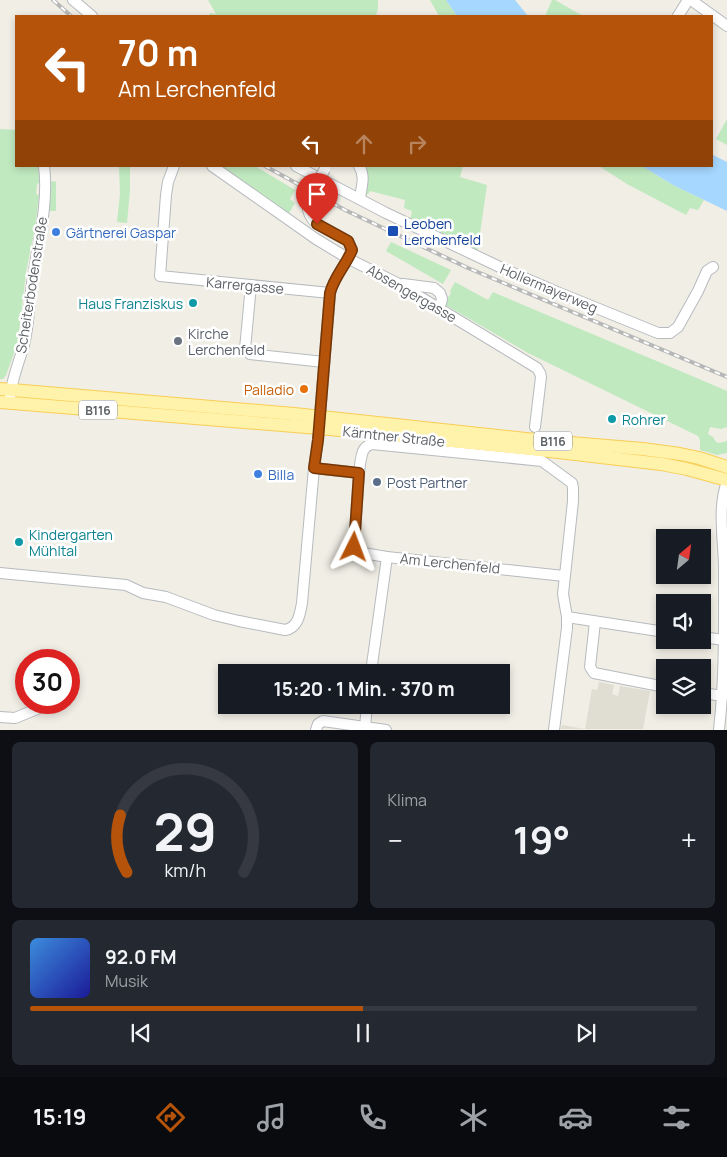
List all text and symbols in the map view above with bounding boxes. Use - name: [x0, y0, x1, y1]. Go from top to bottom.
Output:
- text: 70 m: [118, 29, 198, 77]
- icon: left: [35, 35, 100, 100]
- text: Am Lerchenfeld: [118, 74, 276, 104]
- icon: left: [297, 130, 325, 158]
- icon: ahead: [350, 130, 378, 158]
- icon: right: [403, 130, 431, 158]
- pin: [296, 173, 338, 224]
- icon: arrive: [303, 180, 331, 208]
- place label: Leoben Lerchenfeld: [404, 214, 481, 249]
- street label: Scheiterbodenstraße: [11, 215, 51, 355]
- place label: Gärtnerei Gaspar: [66, 223, 176, 242]
- marker: Leoben Lerchenfeld: [386, 224, 400, 238]
- marker: Gärtnerei Gaspar: [50, 226, 62, 238]
- street label: Hollermayerweg: [497, 259, 601, 317]
- street label: Absengergasse: [364, 260, 460, 326]
- street label: Karrergasse: [205, 272, 285, 298]
- place label: Haus Franziskus: [79, 294, 183, 313]
- marker: Haus Franziskus: [187, 297, 199, 309]
- place label: Kirche Lerchenfeld: [188, 324, 265, 359]
- marker: Kirche Lerchenfeld: [172, 335, 184, 347]
- place label: Palladio: [244, 380, 294, 399]
- marker: Palladio: [298, 383, 310, 395]
- road number: B116: [79, 400, 117, 420]
- place label: Rohrer: [622, 410, 666, 429]
- marker: Rohrer: [606, 413, 618, 425]
- street label: Kärntner Straße: [342, 421, 446, 451]
- road number: B116: [534, 432, 572, 451]
- place label: Billa: [268, 465, 294, 484]
- marker: Billa: [252, 468, 264, 480]
- place label: Post Partner: [387, 473, 467, 492]
- marker: Post Partner: [371, 476, 383, 488]
- position arrow: [327, 520, 379, 572]
- place label: Kindergarten Mühltal: [29, 525, 113, 560]
- north arrow: [656, 529, 711, 584]
- map controls: [656, 529, 711, 714]
- marker: Kindergarten Mühltal: [13, 536, 25, 548]
- street label: Am Lerchenfeld: [399, 548, 501, 578]
- button: sound: [656, 594, 711, 649]
- speed limit sign: 30: [15, 649, 80, 714]
- button: layers: [656, 659, 711, 714]
- text: 15:20 · 1 Min. · 370 m: [273, 676, 455, 702]
- text: Klima: [388, 789, 427, 811]
- text: 29: [153, 796, 216, 867]
- text: 19°: [513, 813, 570, 865]
- text: −: [388, 821, 403, 859]
- text: +: [681, 821, 697, 859]
- text: km/h: [164, 858, 206, 882]
- text: 92.0 FM: [105, 944, 176, 970]
- text: Musik: [105, 970, 148, 992]
- icon: previous: [127, 1019, 155, 1047]
- icon: pause: [349, 1019, 377, 1047]
- icon: next: [572, 1019, 600, 1047]
- icon: directions: [153, 1100, 188, 1135]
- icon: music: [254, 1100, 289, 1135]
- icon: phone: [355, 1100, 390, 1135]
- icon: climate: [456, 1100, 491, 1135]
- icon: car: [558, 1100, 593, 1135]
- icon: filters: [659, 1100, 694, 1135]
- text: 15:19: [33, 1102, 86, 1132]

